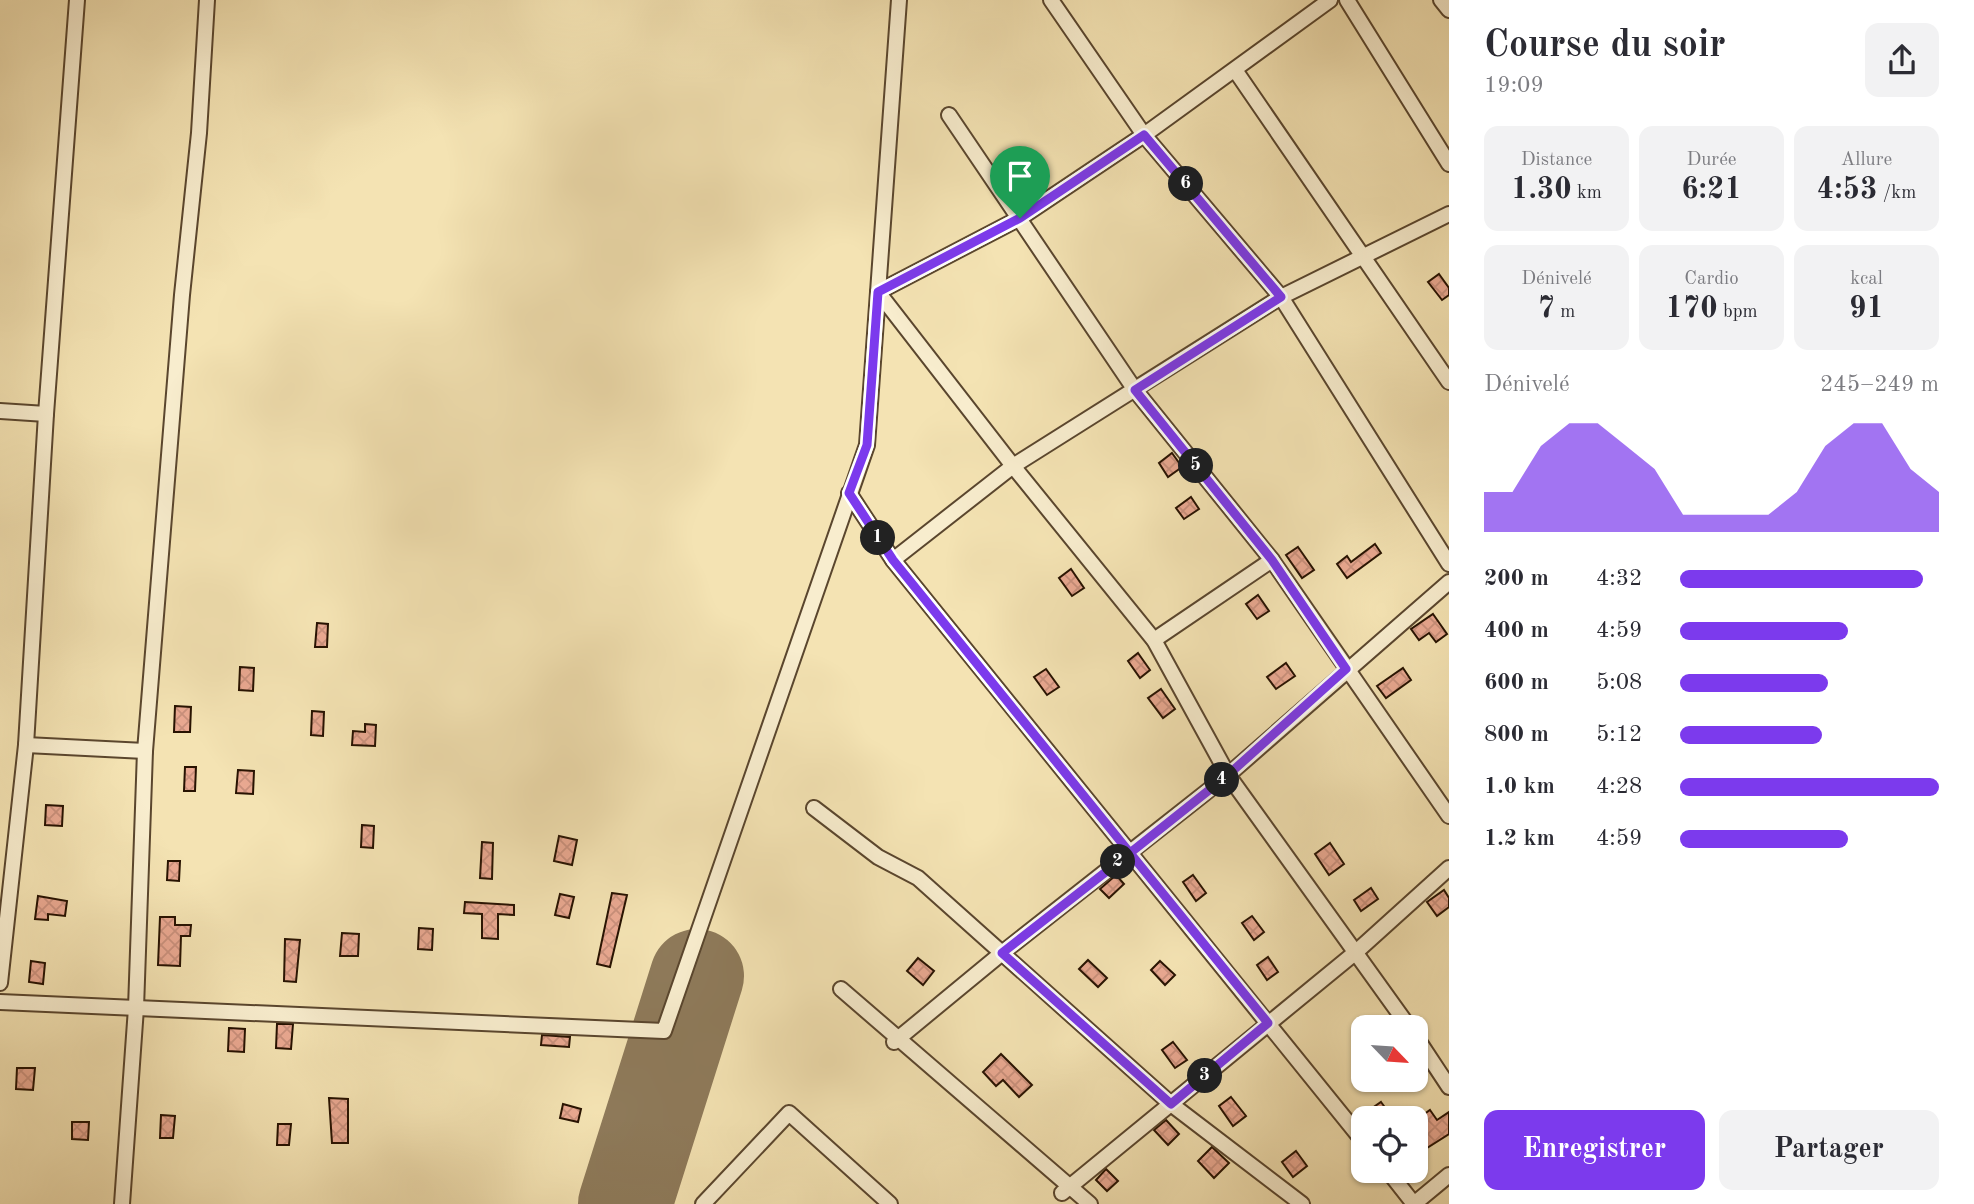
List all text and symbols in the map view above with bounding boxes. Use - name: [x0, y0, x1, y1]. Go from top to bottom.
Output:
- button: share: [1865, 23, 1939, 97]
- text: Course du soir: [1484, 27, 1726, 65]
- text: 19:09: [1484, 74, 1544, 97]
- pin: [990, 146, 1050, 218]
- text: Distance: [1521, 151, 1592, 170]
- text: Durée: [1686, 151, 1737, 170]
- text: Allure: [1841, 151, 1892, 170]
- icon: arrive: [1001, 157, 1039, 195]
- pin: 6: [1168, 166, 1204, 202]
- text: 6: [1180, 174, 1191, 193]
- text: 1.30: [1511, 175, 1572, 205]
- text: 6:21: [1681, 175, 1742, 205]
- text: 4:53: [1817, 175, 1877, 205]
- text: km: [1572, 184, 1602, 203]
- text: /km: [1877, 184, 1916, 203]
- text: Dénivelé: [1521, 270, 1592, 289]
- text: Cardio: [1684, 270, 1739, 289]
- text: kcal: [1850, 270, 1883, 289]
- text: 7: [1538, 294, 1555, 324]
- text: 170: [1665, 294, 1718, 324]
- text: 91: [1849, 294, 1884, 324]
- text: m: [1555, 303, 1575, 322]
- text: bpm: [1718, 303, 1758, 322]
- text: Dénivelé: [1484, 373, 1570, 396]
- text: 245–249 m: [1820, 373, 1939, 396]
- pin: 5: [1178, 448, 1214, 484]
- text: 5: [1190, 456, 1201, 475]
- pin: 1: [860, 520, 896, 556]
- text: 1: [872, 528, 883, 547]
- text: 200 m: [1484, 567, 1549, 590]
- text: 4:32: [1596, 567, 1642, 590]
- text: 400 m: [1484, 619, 1549, 642]
- text: 4:59: [1596, 619, 1642, 642]
- text: 600 m: [1484, 671, 1549, 694]
- text: 5:08: [1596, 671, 1642, 694]
- text: 800 m: [1484, 723, 1549, 746]
- text: 5:12: [1596, 723, 1642, 746]
- pin: 4: [1204, 762, 1240, 798]
- text: 4: [1216, 770, 1227, 789]
- text: 1.0 km: [1484, 775, 1555, 798]
- text: 4:28: [1596, 775, 1642, 798]
- text: 1.2 km: [1484, 827, 1555, 850]
- text: 4:59: [1596, 827, 1642, 850]
- pin: 2: [1100, 844, 1136, 880]
- text: 2: [1112, 852, 1123, 871]
- north arrow: [1351, 1015, 1428, 1092]
- map controls: [1351, 1015, 1428, 1183]
- pin: 3: [1188, 1058, 1222, 1094]
- text: 3: [1199, 1066, 1210, 1085]
- button: locate: [1351, 1106, 1428, 1183]
- button: Enregistrer: [1484, 1110, 1705, 1190]
- button: Partager: [1719, 1110, 1939, 1190]

